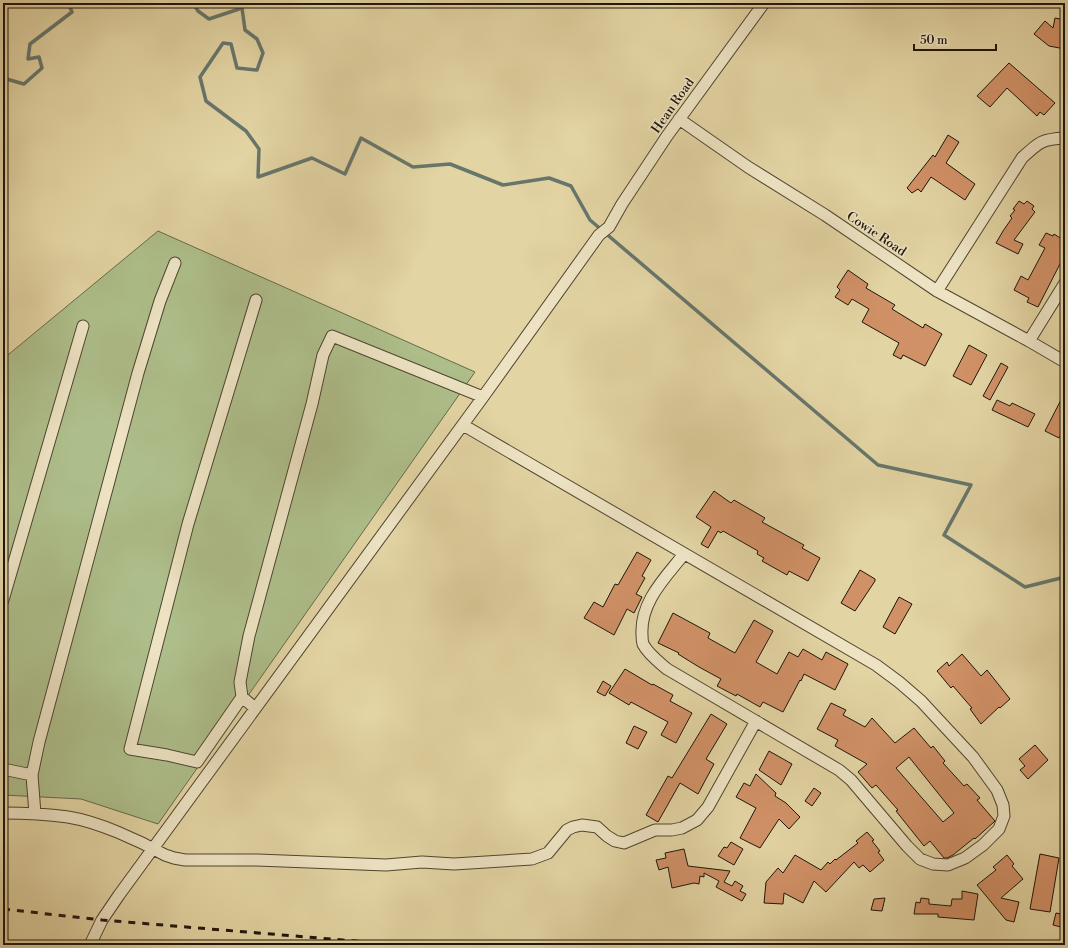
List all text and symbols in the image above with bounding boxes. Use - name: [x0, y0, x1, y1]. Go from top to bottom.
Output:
- scale bar: [914, 26, 996, 52]
- text: 50 m: [920, 33, 948, 48]
- street label: Hean Road: [648, 74, 698, 136]
- street label: Cowie Road: [844, 208, 910, 260]

